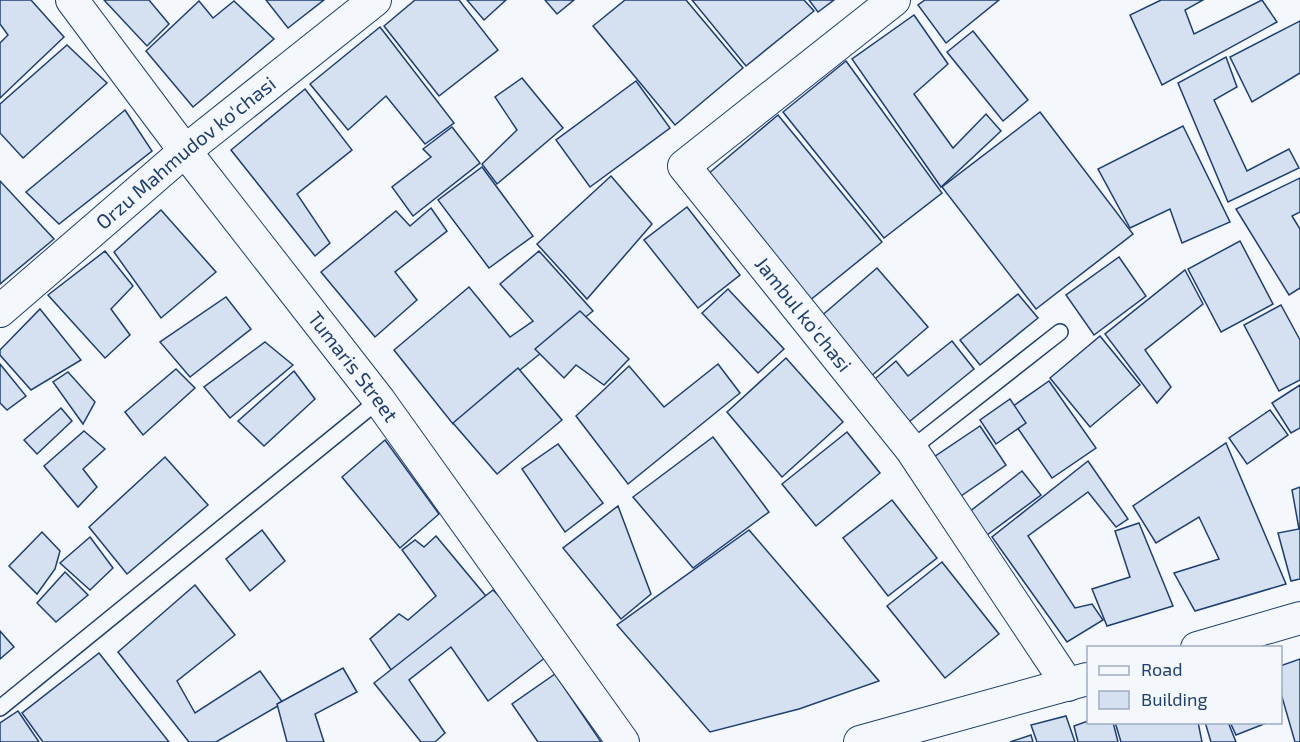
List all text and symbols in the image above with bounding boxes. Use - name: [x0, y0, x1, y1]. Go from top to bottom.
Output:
- street label: Orzu Mahmudov ko'chasi: [91, 71, 280, 234]
- street label: Jambul ko'chasi: [751, 252, 857, 376]
- street label: Tumaris Street: [303, 306, 404, 426]
- legend: [1087, 646, 1282, 724]
- text: Road: [1141, 658, 1182, 680]
- text: Building: [1141, 688, 1208, 710]

